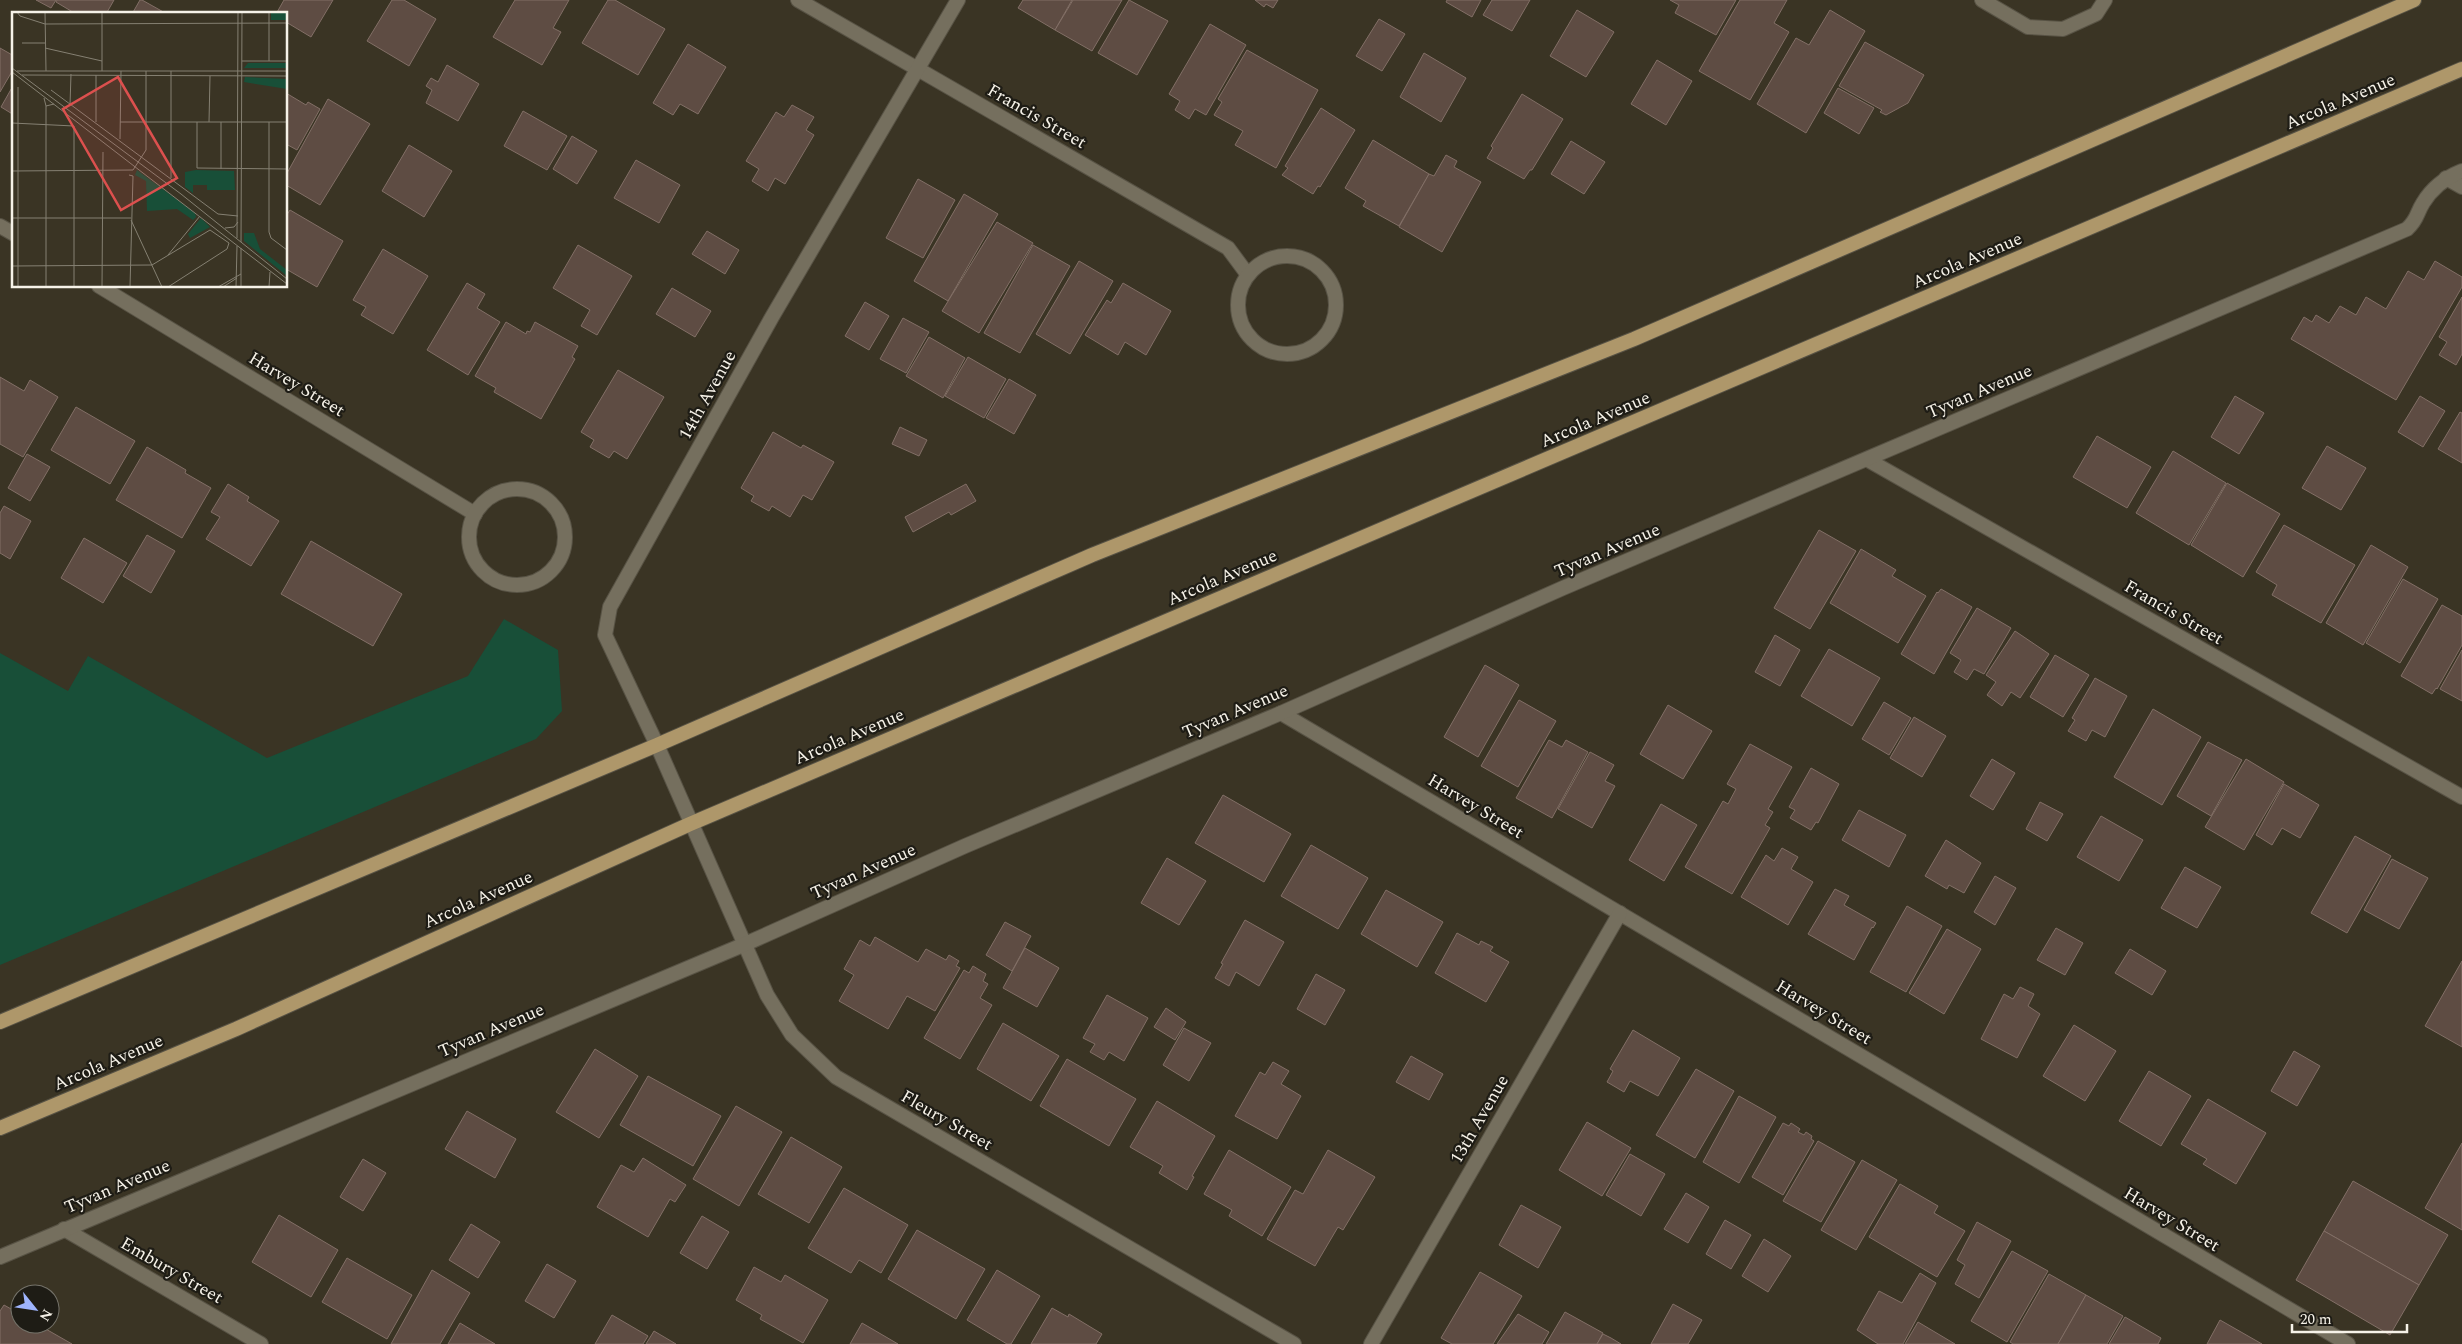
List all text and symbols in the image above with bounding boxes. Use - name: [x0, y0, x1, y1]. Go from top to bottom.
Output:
- inset map: [12, 12, 288, 288]
- street label: Arcola Avenue: [2281, 66, 2399, 137]
- street label: Francis Street: [982, 77, 1092, 156]
- street label: Arcola Avenue: [1908, 225, 2026, 296]
- street label: Harvey Street: [243, 345, 350, 424]
- street label: 14th Avenue: [672, 346, 743, 445]
- street label: Tyvan Avenue: [1922, 357, 2036, 426]
- street label: Arcola Avenue: [1536, 384, 1654, 455]
- street label: Tyvan Avenue: [1550, 516, 1664, 585]
- street label: Arcola Avenue: [1163, 542, 1281, 613]
- street label: Francis Street: [2119, 573, 2229, 652]
- street label: Tyvan Avenue: [1178, 677, 1292, 746]
- street label: Arcola Avenue: [790, 701, 908, 772]
- street label: Harvey Street: [1422, 767, 1529, 846]
- street label: Tyvan Avenue: [806, 836, 920, 907]
- street label: Arcola Avenue: [419, 863, 537, 936]
- street label: Harvey Street: [1770, 973, 1877, 1052]
- street label: Tyvan Avenue: [434, 996, 548, 1065]
- street label: Arcola Avenue: [49, 1027, 167, 1098]
- street label: 13th Avenue: [1443, 1070, 1516, 1169]
- street label: Fleury Street: [896, 1083, 998, 1158]
- street label: Tyvan Avenue: [60, 1152, 174, 1221]
- street label: Harvey Street: [2118, 1180, 2225, 1259]
- street label: Embury Street: [115, 1230, 228, 1311]
- north arrow: [10, 1284, 60, 1334]
- scale bar: [2292, 1302, 2407, 1334]
- text: N: [34, 1305, 58, 1325]
- text: 20 m: [2300, 1308, 2332, 1331]

